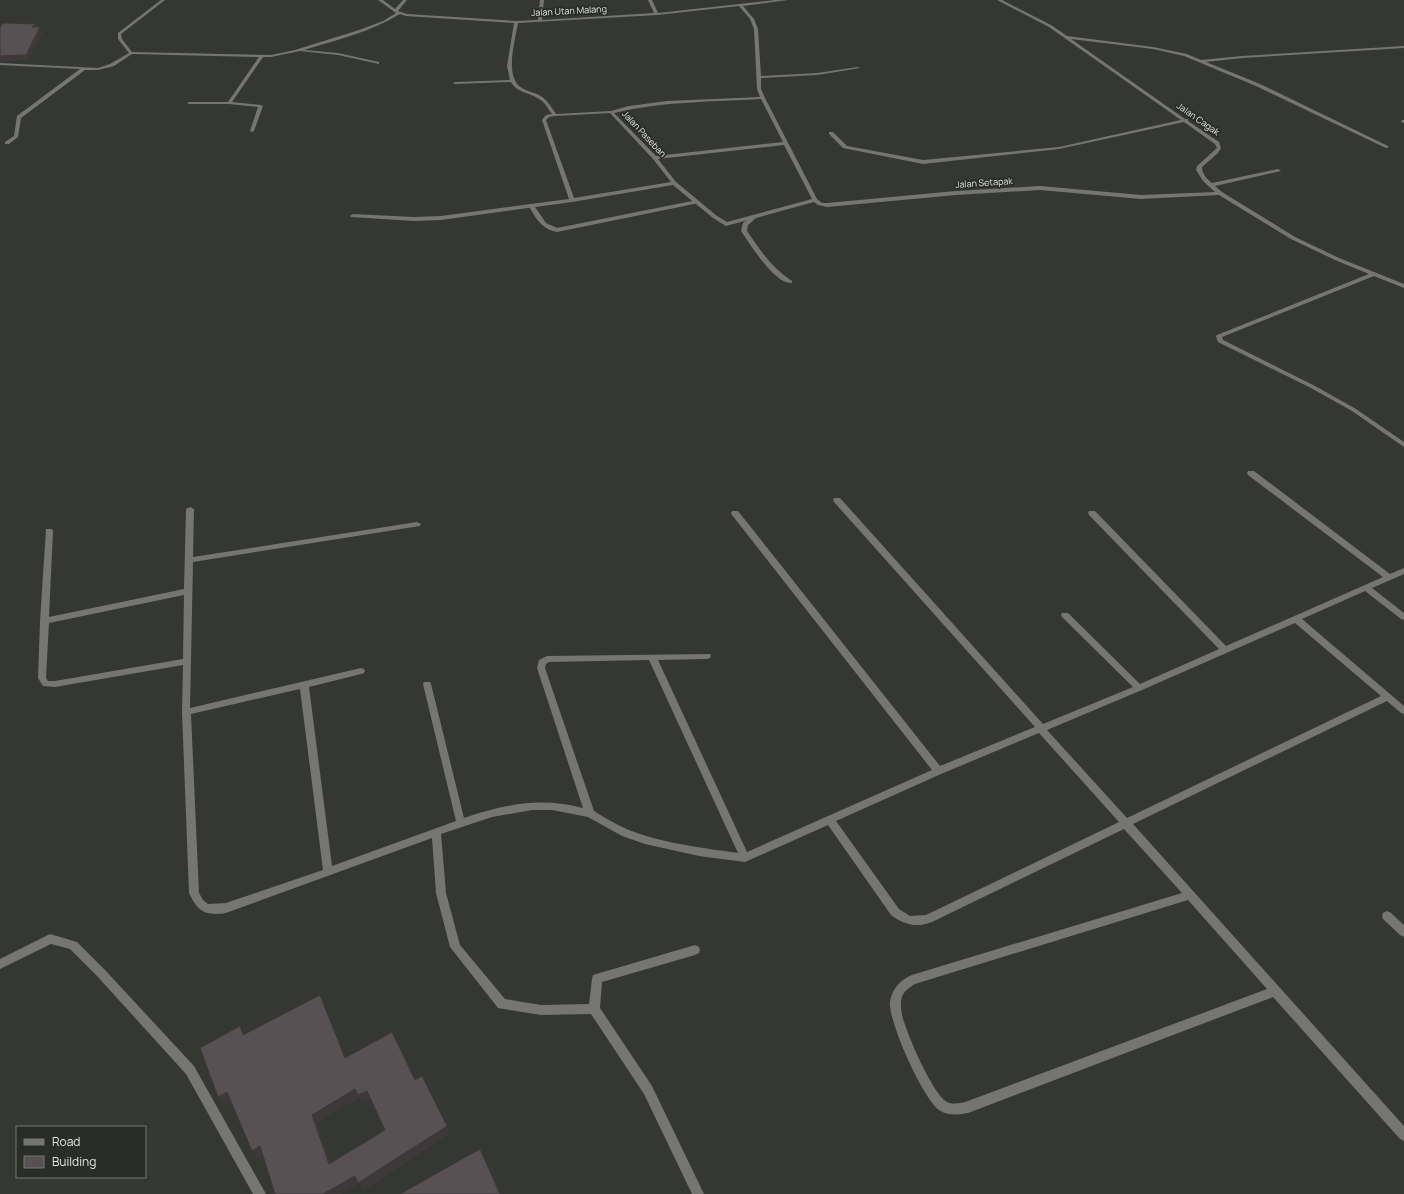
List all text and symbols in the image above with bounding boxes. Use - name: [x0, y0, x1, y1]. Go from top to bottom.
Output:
- street label: Jalan Utan Malang: [531, 2, 607, 19]
- street label: Jalan Cagak: [1174, 99, 1223, 138]
- street label: Jalan Paseban: [619, 108, 669, 160]
- street label: Jalan Setapak: [955, 174, 1014, 191]
- legend: [16, 1126, 146, 1178]
- text: Road: [52, 1133, 80, 1150]
- text: Building: [52, 1153, 96, 1170]

